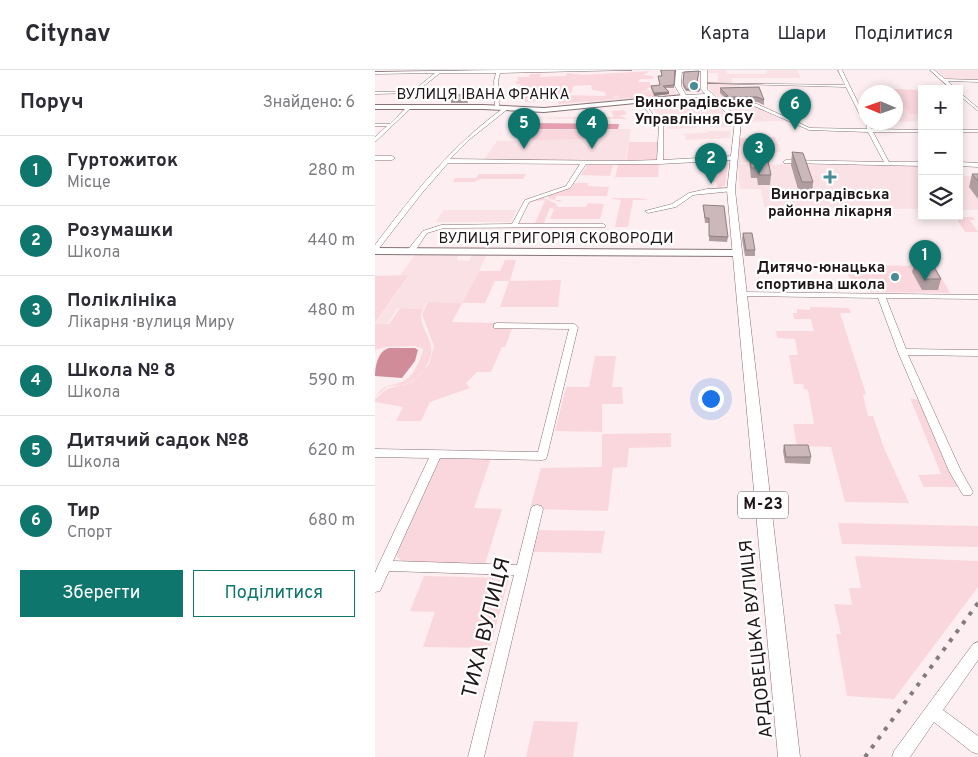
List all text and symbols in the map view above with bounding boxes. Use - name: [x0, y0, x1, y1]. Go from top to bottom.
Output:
- text: Citynav: [25, 20, 111, 50]
- text: Карта: [700, 23, 749, 46]
- text: Шари: [777, 23, 826, 46]
- text: Поділитися: [854, 23, 953, 46]
- marker: Виноградівське Управління СБУ: [688, 80, 700, 92]
- north arrow: [858, 85, 903, 130]
- map controls: [918, 85, 963, 220]
- button: +: [918, 85, 963, 130]
- street label: ВУЛИЦЯ ІВАНА ФРАНКА: [396, 86, 570, 105]
- text: Поруч: [20, 89, 84, 116]
- pin: 6: [779, 89, 811, 130]
- text: Знайдено: 6: [263, 93, 355, 113]
- place label: Виноградівське Управління СБУ: [634, 94, 754, 130]
- pin: 5: [508, 108, 540, 149]
- pin: 4: [576, 108, 608, 149]
- button: −: [918, 130, 963, 175]
- pin: 3: [743, 133, 775, 174]
- pin: 2: [695, 143, 727, 184]
- text: Гуртожиток: [67, 149, 178, 173]
- text: 1: [33, 161, 39, 181]
- text: 280 m: [308, 161, 355, 181]
- marker: Виноградівська районна лікарня: [823, 170, 837, 184]
- text: Місце: [67, 173, 111, 193]
- button: layers: [918, 175, 963, 220]
- place label: Виноградівська районна лікарня: [768, 186, 892, 222]
- text: Розумашки: [67, 219, 173, 243]
- street label: ВУЛИЦЯ ГРИГОРІЯ СКОВОРОДИ: [438, 230, 674, 249]
- text: 2: [31, 231, 41, 251]
- text: 440 m: [308, 231, 355, 251]
- pin: 1: [909, 240, 941, 281]
- text: Школа: [67, 243, 120, 263]
- place label: Дитячо-юнацька спортивна школа: [756, 259, 885, 295]
- marker: Дитячо-юнацька спортивна школа: [889, 271, 901, 283]
- text: Поліклініка: [67, 289, 177, 313]
- text: 3: [31, 301, 41, 321]
- text: 480 m: [308, 301, 355, 321]
- text: Лікарня · вулиця Миру: [67, 313, 235, 333]
- text: Школа № 8: [67, 359, 176, 383]
- text: 4: [31, 371, 41, 391]
- text: 590 m: [308, 371, 355, 391]
- text: Школа: [67, 383, 120, 403]
- your location: [698, 386, 724, 412]
- text: Дитячий садок №8: [67, 429, 249, 453]
- text: 5: [31, 441, 41, 461]
- text: 620 m: [308, 441, 355, 461]
- text: Школа: [67, 453, 120, 473]
- road number: М-23: [738, 492, 788, 518]
- text: Тир: [67, 499, 100, 523]
- text: 6: [31, 511, 41, 531]
- text: 680 m: [308, 511, 355, 531]
- text: Спорт: [67, 523, 112, 543]
- street label: АРДОВЕЦЬКА ВУЛИЦЯ: [735, 539, 779, 739]
- street label: ТИХА ВУЛИЦЯ: [456, 555, 518, 701]
- button: Зберегти: [20, 570, 183, 617]
- button: Поділитися: [193, 570, 355, 617]

